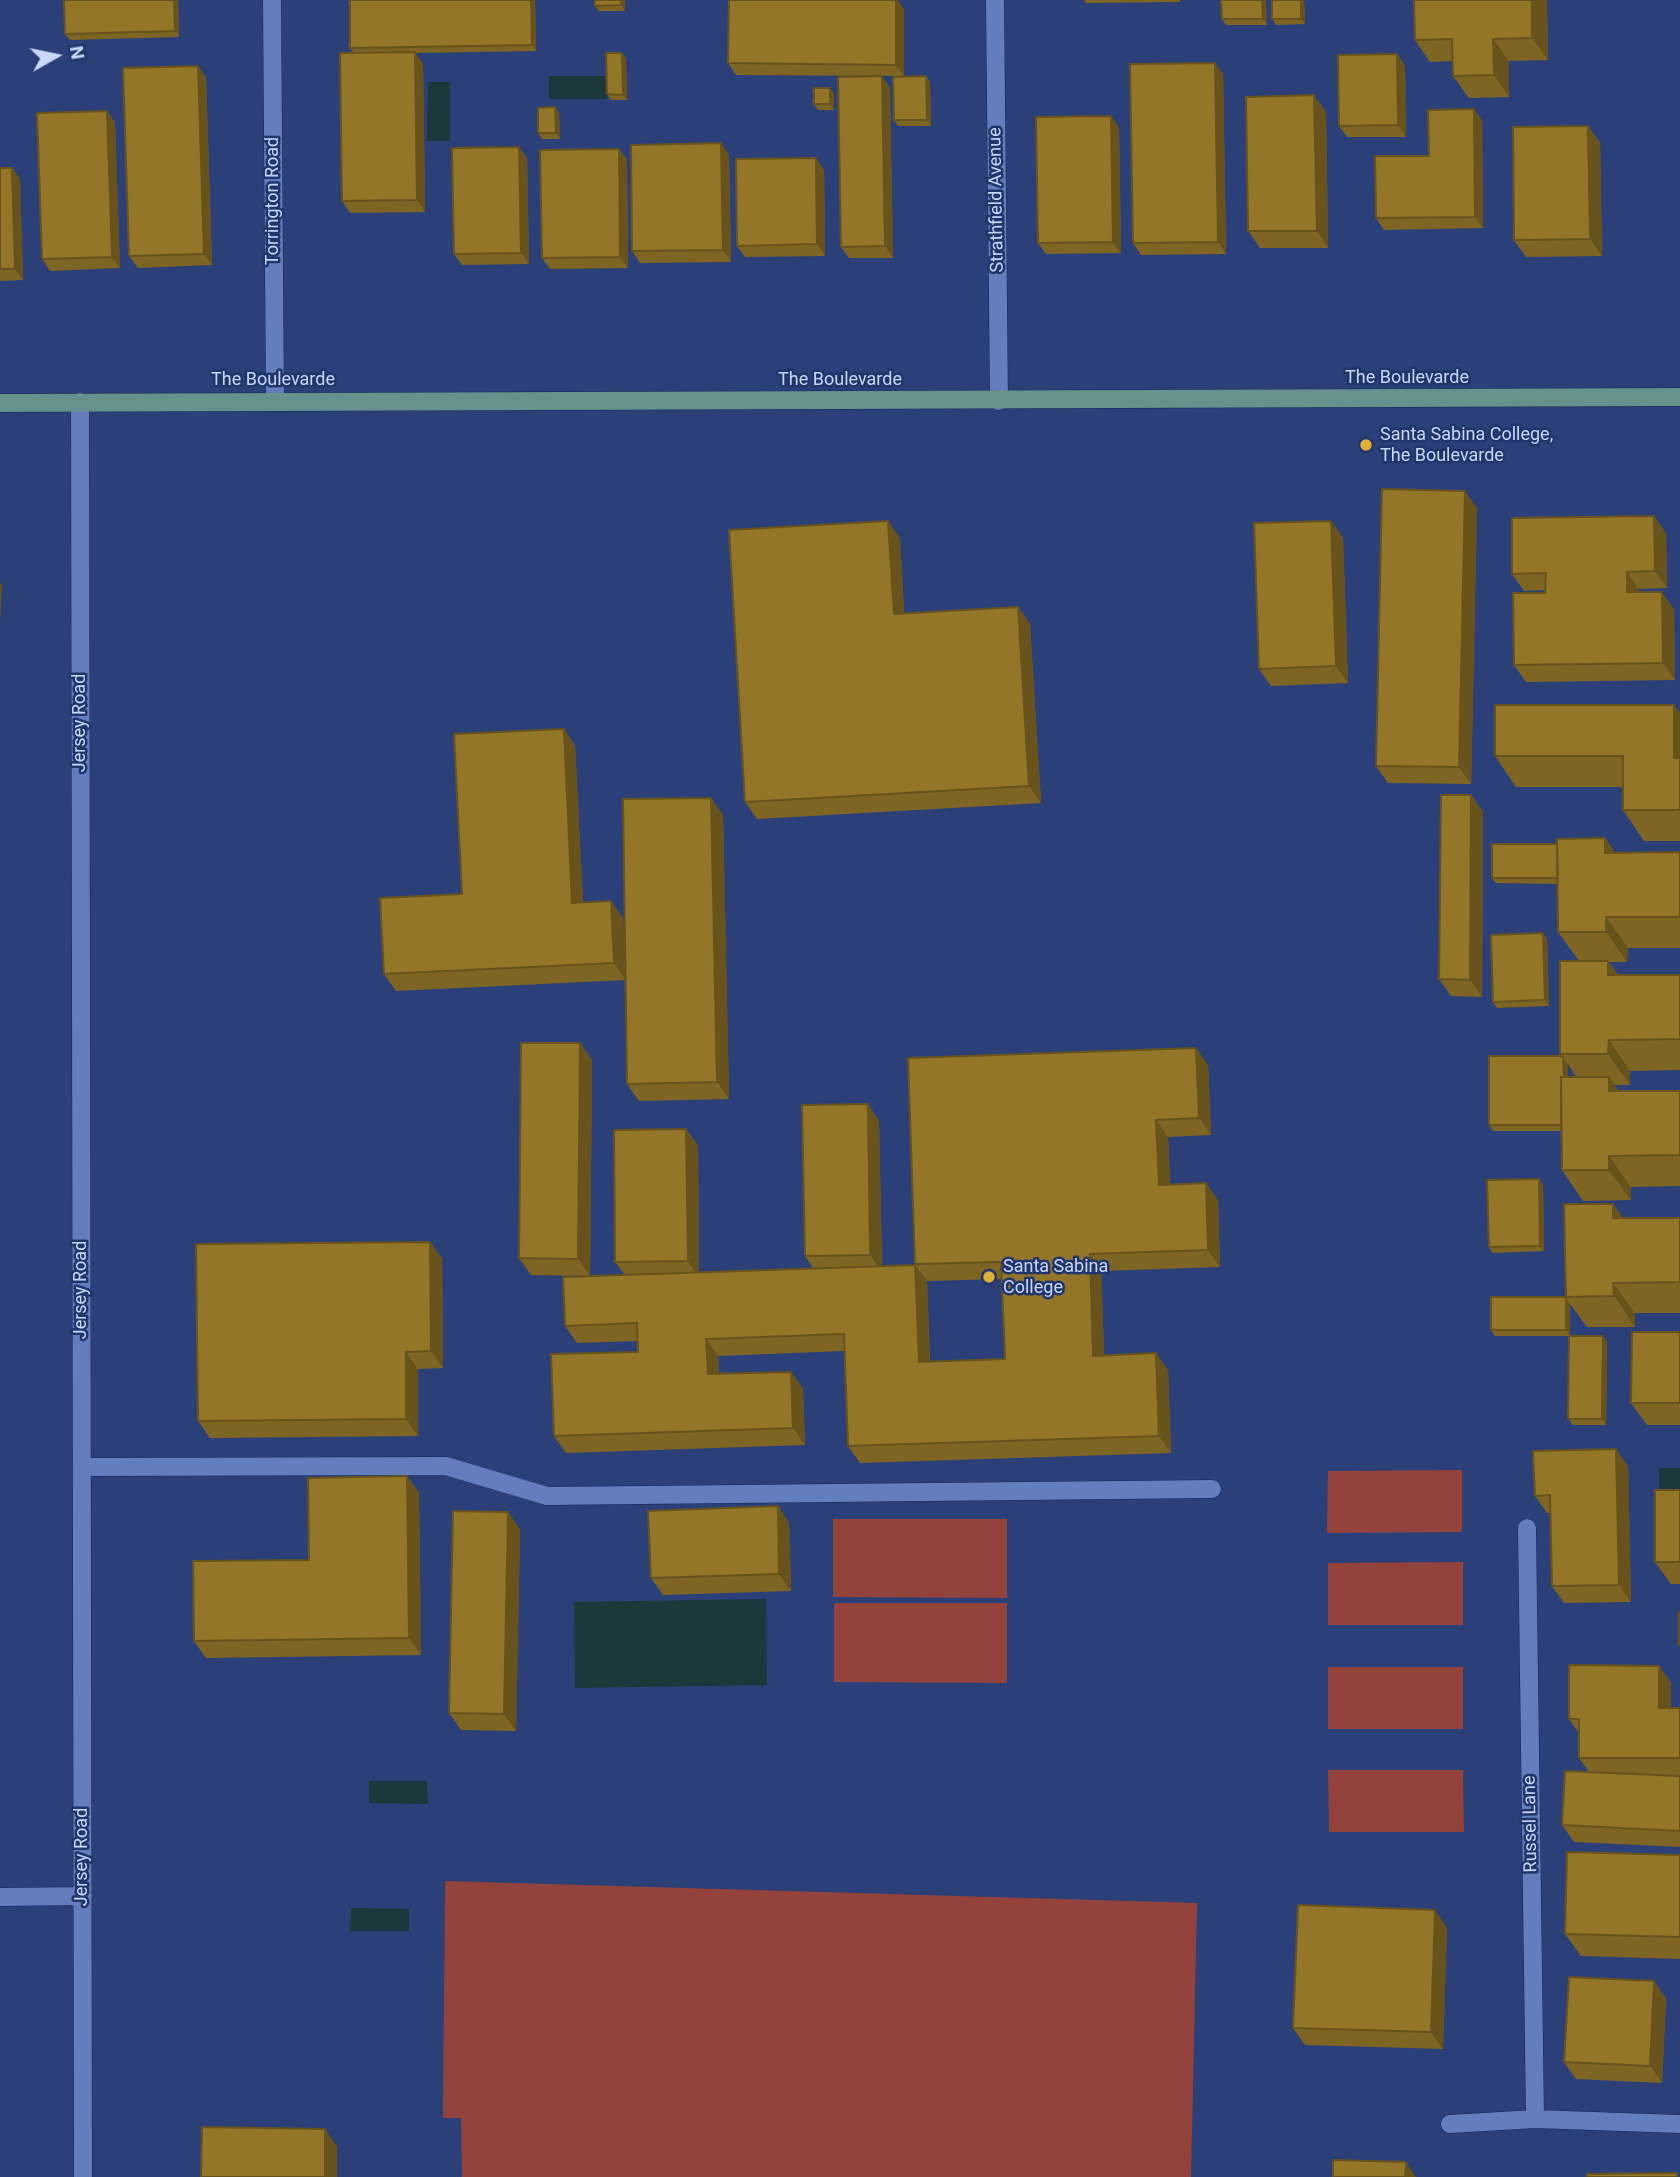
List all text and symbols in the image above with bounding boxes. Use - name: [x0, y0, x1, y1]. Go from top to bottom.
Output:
- north arrow: [21, 21, 91, 91]
- text: N: [65, 44, 90, 61]
- street label: Strathfield Avenue: [985, 127, 1009, 273]
- street label: Torrington Road: [262, 137, 284, 265]
- street label: The Boulevarde: [1345, 367, 1469, 389]
- street label: The Boulevarde: [211, 369, 335, 391]
- street label: The Boulevarde: [778, 369, 902, 391]
- place label: Santa Sabina College, The Boulevarde: [1380, 424, 1553, 466]
- marker: Santa Sabina College, The Boulevarde: [1358, 437, 1374, 453]
- street label: Jersey Road: [69, 674, 91, 772]
- street label: Jersey Road: [70, 1241, 92, 1339]
- place label: Santa Sabina College: [1003, 1256, 1108, 1298]
- marker: Santa Sabina College: [981, 1269, 997, 1285]
- street label: Russel Lane: [1519, 1775, 1543, 1873]
- street label: Jersey Road: [71, 1808, 93, 1906]

